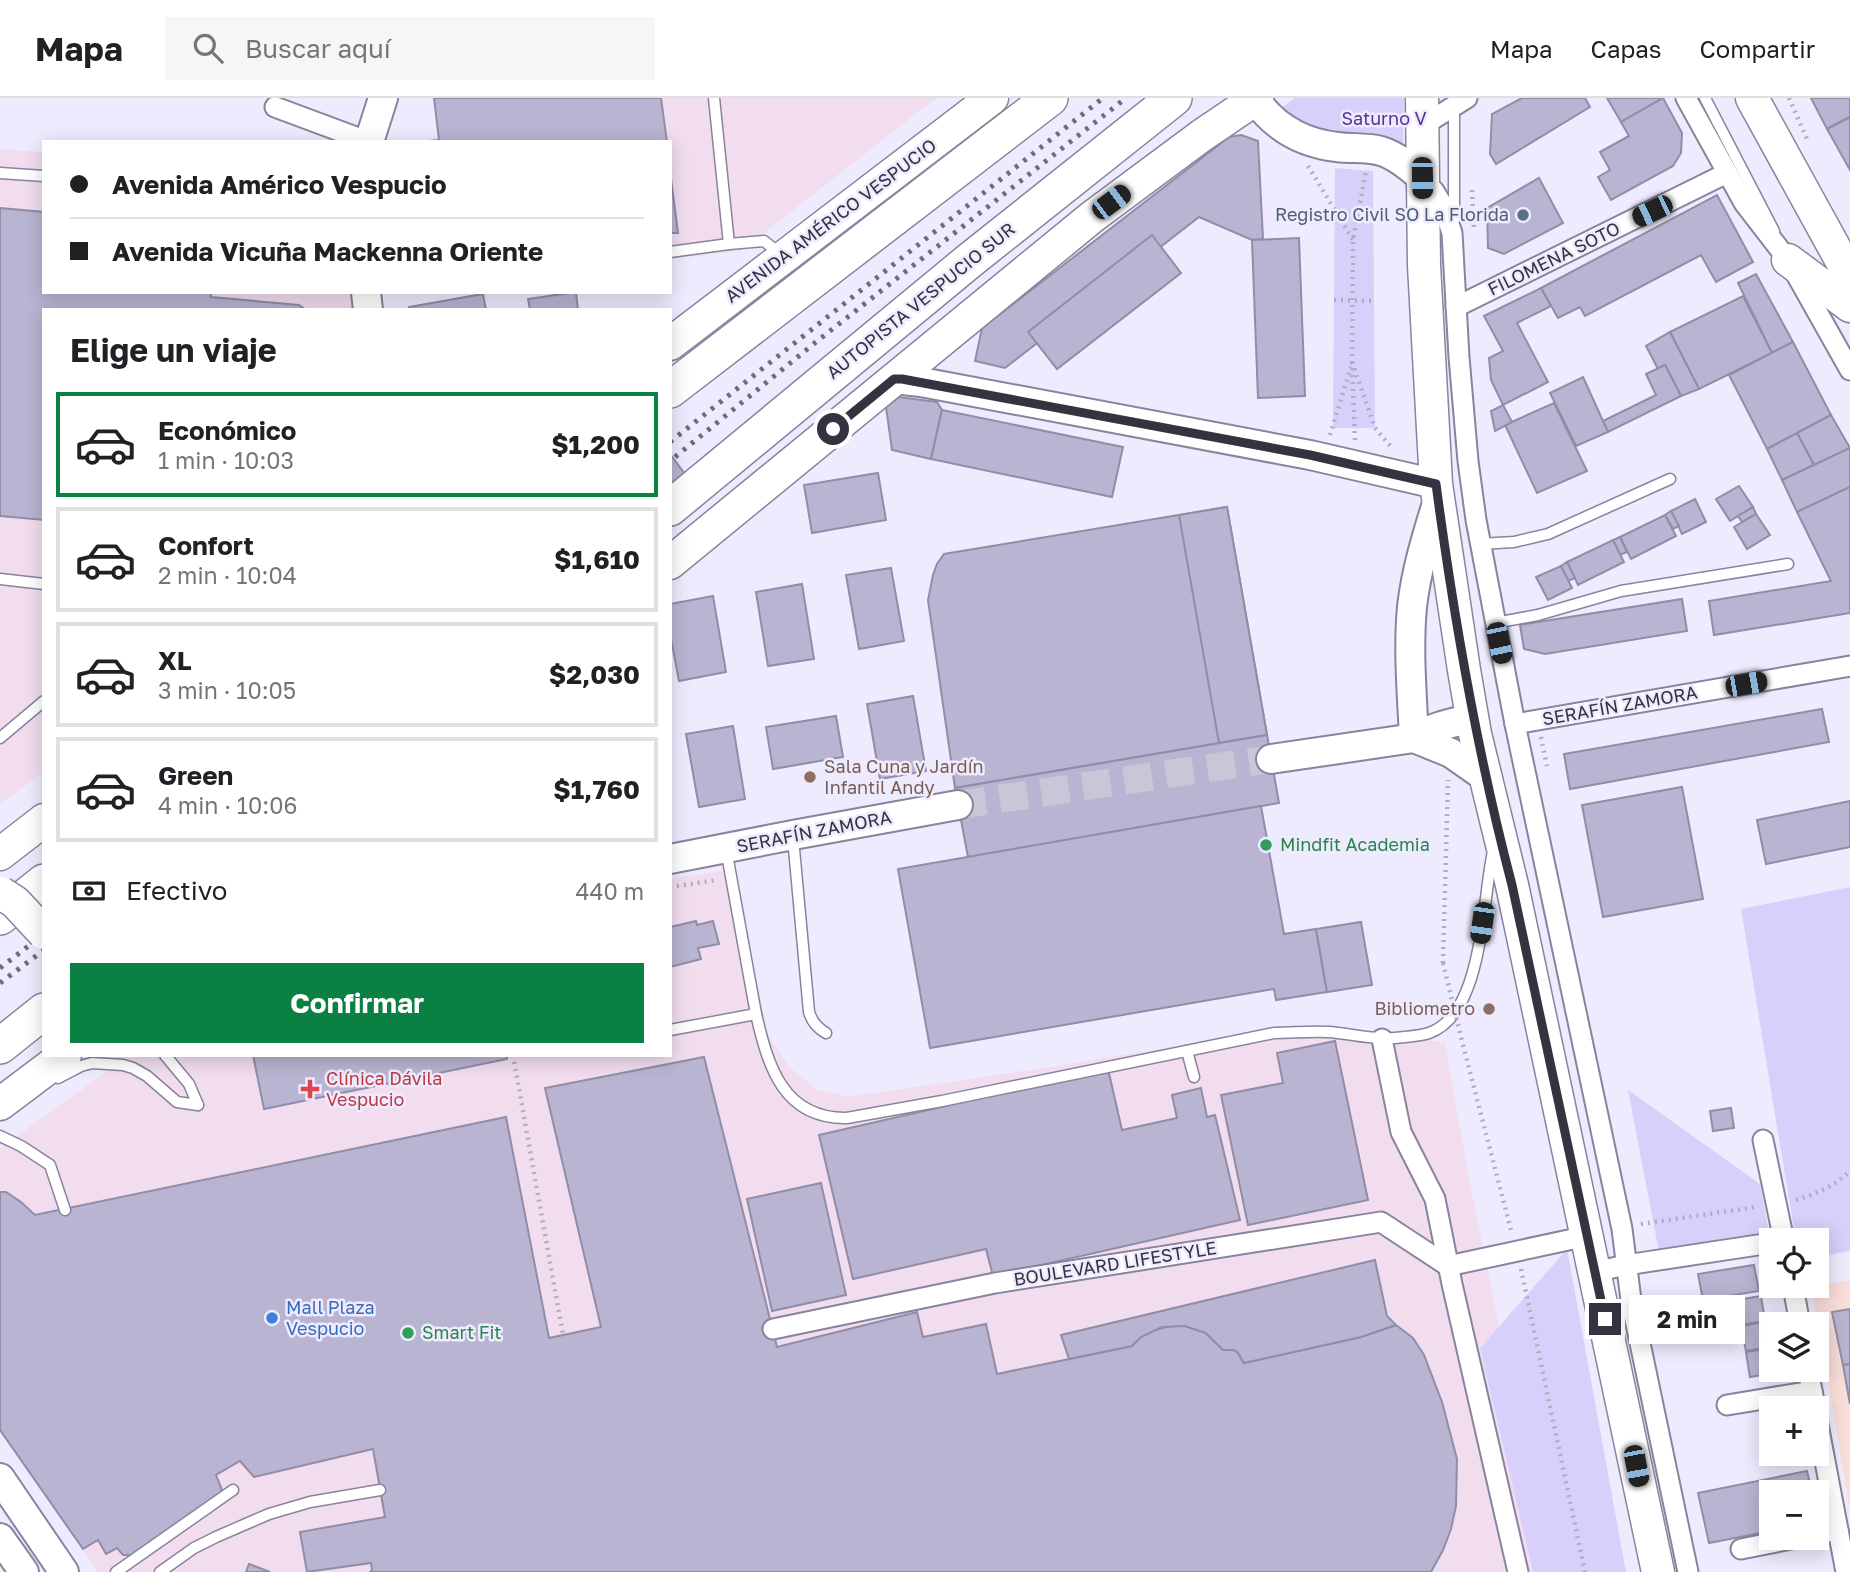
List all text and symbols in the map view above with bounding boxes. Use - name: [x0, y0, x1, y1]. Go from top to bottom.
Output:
- search box: [165, 17, 655, 80]
- text: Mapa: [35, 29, 123, 68]
- icon: search: [189, 29, 227, 67]
- text: Buscar aquí: [245, 33, 391, 64]
- text: Mapa: [1490, 34, 1553, 63]
- text: Capas: [1591, 34, 1661, 63]
- text: Compartir: [1699, 34, 1815, 63]
- park label: Saturno V: [1341, 107, 1427, 129]
- street label: AVENIDA AMÉRICO VESPUCIO: [720, 134, 940, 307]
- car: [1412, 157, 1433, 199]
- text: Avenida Américo Vespucio: [112, 169, 447, 200]
- car: [1088, 181, 1135, 223]
- car: [1629, 192, 1676, 230]
- place label: Registro Civil SO La Florida: [1275, 203, 1509, 225]
- marker: Registro Civil SO La Florida: [1515, 207, 1531, 223]
- street label: AUTOPISTA VESPUCIO SUR: [822, 217, 1019, 383]
- street label: FILOMENA SOTO: [1484, 217, 1623, 300]
- text: Avenida Vicuña Mackenna Oriente: [112, 236, 543, 267]
- text: Elige un viaje: [70, 331, 277, 369]
- icon: car: [74, 413, 137, 476]
- route start: [817, 413, 849, 445]
- text: Económico: [158, 415, 296, 446]
- text: $1,200: [551, 429, 640, 460]
- text: 1 min · 10:03: [158, 446, 294, 474]
- icon: car: [74, 528, 137, 591]
- text: Confort: [158, 530, 254, 561]
- text: $1,610: [554, 544, 640, 575]
- text: 2 min · 10:04: [158, 561, 297, 589]
- car: [1485, 620, 1514, 666]
- icon: car: [74, 643, 137, 706]
- text: XL: [158, 645, 192, 676]
- text: $2,030: [549, 659, 640, 690]
- car: [1724, 670, 1769, 698]
- text: 3 min · 10:05: [158, 676, 296, 704]
- street label: SERAFÍN ZAMORA: [1540, 681, 1699, 730]
- place label: Sala Cuna y Jardín Infantil Andy: [824, 755, 984, 798]
- icon: car: [74, 758, 137, 821]
- text: Green: [158, 760, 233, 791]
- marker: Sala Cuna y Jardín Infantil Andy: [802, 769, 818, 785]
- text: $1,760: [553, 774, 640, 805]
- text: 4 min · 10:06: [158, 791, 297, 819]
- street label: SERAFÍN ZAMORA: [734, 805, 893, 857]
- place label: Mindfit Academia: [1280, 833, 1430, 855]
- marker: Mindfit Academia: [1258, 837, 1274, 853]
- icon: cash: [70, 872, 108, 910]
- text: Efectivo: [126, 875, 227, 906]
- text: 440 m: [576, 877, 644, 905]
- car: [1469, 901, 1496, 945]
- button: Confirmar: [70, 963, 644, 1043]
- place label: Bibliometro: [1374, 997, 1475, 1019]
- marker: Bibliometro: [1481, 1001, 1497, 1017]
- place label: Clínica Dávila Vespucio: [326, 1067, 442, 1110]
- marker: Clínica Dávila Vespucio: [300, 1079, 320, 1099]
- map controls: [1759, 1228, 1829, 1550]
- button: locate: [1759, 1228, 1829, 1298]
- street label: BOULEVARD LIFESTYLE: [1012, 1236, 1218, 1290]
- callout: 2 min: [1630, 1294, 1745, 1344]
- place label: Mall Plaza Vespucio: [286, 1296, 375, 1339]
- route end: [1589, 1303, 1621, 1335]
- text: 2 min: [1657, 1305, 1717, 1333]
- marker: Mall Plaza Vespucio: [264, 1310, 280, 1326]
- button: layers: [1759, 1312, 1829, 1382]
- place label: Smart Fit: [422, 1321, 501, 1343]
- marker: Smart Fit: [400, 1325, 416, 1341]
- button: +: [1759, 1396, 1829, 1466]
- car: [1622, 1443, 1651, 1489]
- button: −: [1759, 1480, 1829, 1550]

